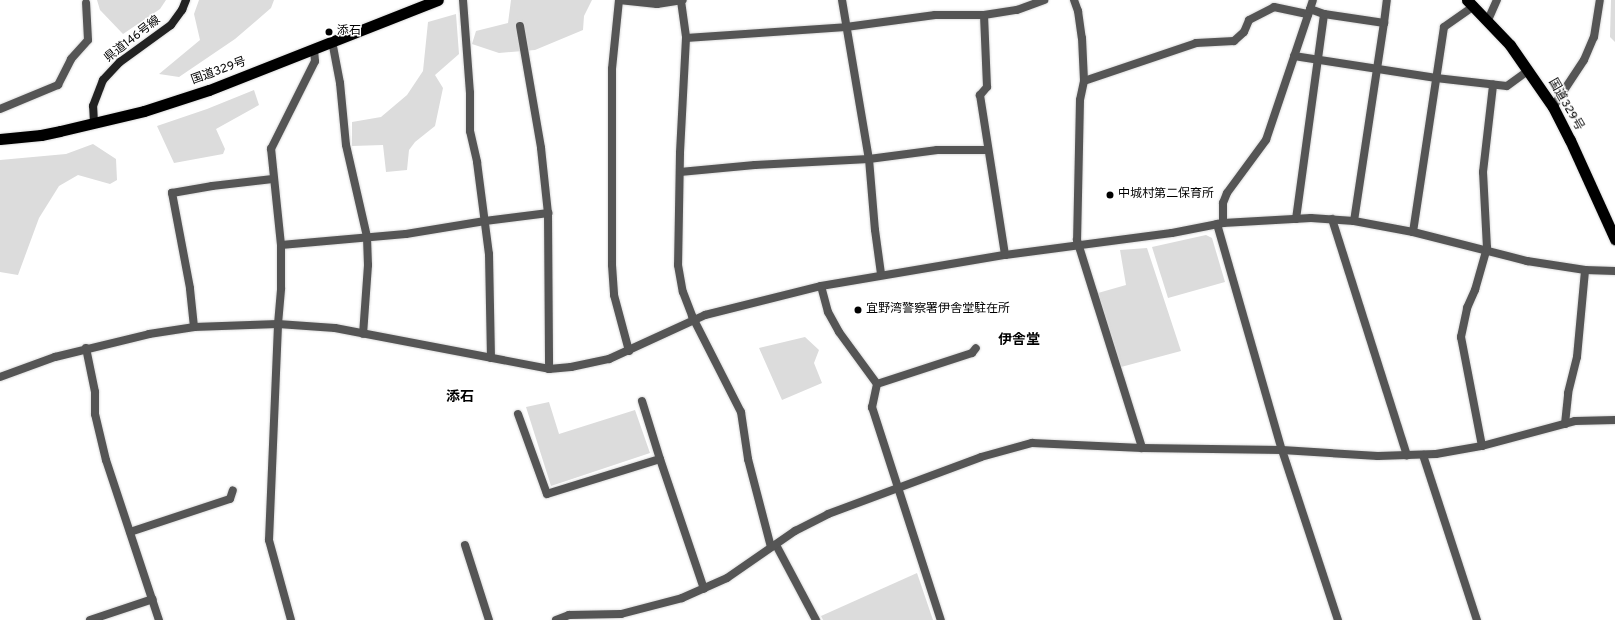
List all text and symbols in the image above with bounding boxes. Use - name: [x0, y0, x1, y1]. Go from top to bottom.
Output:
- street label: 県道146号線: [102, 14, 164, 66]
- place label: 添石: [337, 25, 361, 39]
- marker: 添石: [324, 27, 334, 37]
- street label: 国道329号: [190, 55, 248, 89]
- street label: 国道329号: [1544, 77, 1586, 133]
- place label: 中城村第二保育所: [1118, 188, 1214, 202]
- marker: 中城村第二保育所: [1105, 190, 1115, 200]
- place label: 宜野湾警察署伊舎堂駐在所: [866, 303, 1010, 317]
- marker: 宜野湾警察署伊舎堂駐在所: [853, 305, 863, 315]
- district label: 伊舎堂: [998, 333, 1040, 349]
- district label: 添石: [446, 390, 474, 406]

